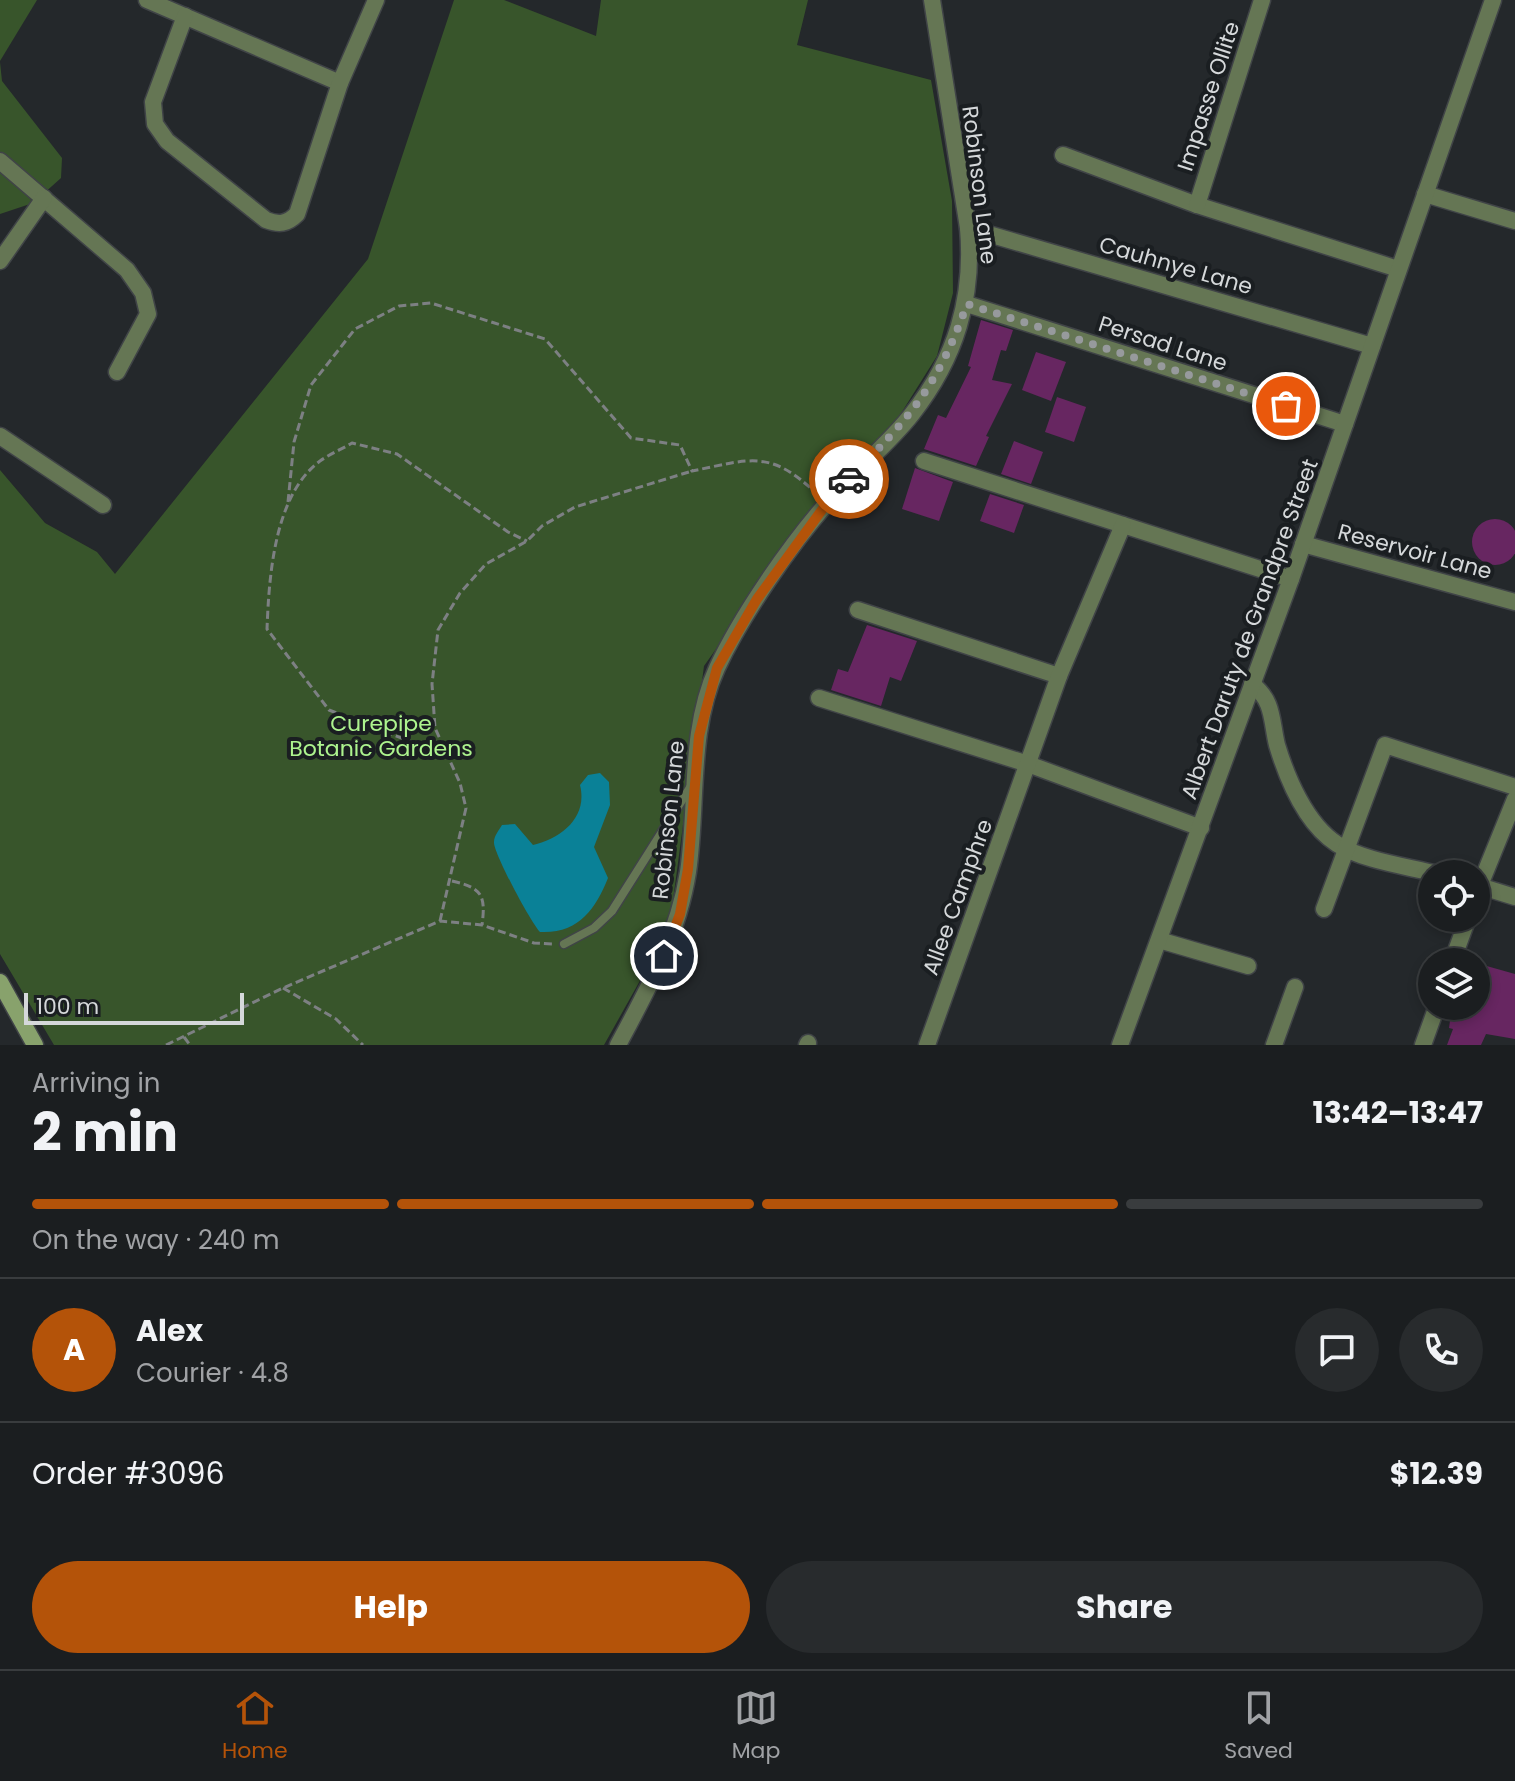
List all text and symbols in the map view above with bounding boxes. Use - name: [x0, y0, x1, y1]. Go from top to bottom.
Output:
- street label: Impasse Ollite: [1170, 17, 1247, 175]
- street label: Robinson Lane: [954, 104, 1005, 266]
- street label: Cauhnye Lane: [1096, 229, 1256, 302]
- street label: Persad Lane: [1094, 308, 1231, 379]
- pin: [1252, 372, 1320, 440]
- icon: bag: [1264, 384, 1308, 428]
- courier: [809, 439, 889, 519]
- street label: Albert Daruty de Grandpre Street: [1173, 455, 1326, 804]
- icon: car: [827, 457, 871, 501]
- street label: Reservoir Lane: [1334, 516, 1495, 587]
- park label: Curepipe Botanic Gardens: [289, 708, 473, 764]
- street label: Robinson Lane: [645, 739, 692, 901]
- street label: Allee Camphre: [915, 815, 1000, 980]
- map controls: [1418, 860, 1490, 1020]
- button: locate: [1418, 860, 1490, 932]
- pin: [630, 922, 698, 990]
- icon: home: [642, 934, 686, 978]
- button: layers: [1418, 948, 1490, 1020]
- scale bar: [24, 989, 244, 1025]
- text: 100 m: [36, 991, 99, 1022]
- text: Arriving in: [32, 1065, 161, 1101]
- text: 13:42–13:47: [1312, 1091, 1483, 1134]
- text: 2 min: [32, 1096, 178, 1169]
- text: On the way · 240 m: [32, 1222, 279, 1258]
- button: chat: [1295, 1308, 1379, 1392]
- button: phone: [1399, 1308, 1483, 1392]
- text: Alex: [136, 1309, 203, 1352]
- text: A: [63, 1328, 85, 1371]
- text: Courier · 4.8: [136, 1355, 289, 1391]
- text: Order #3096: [32, 1452, 225, 1495]
- text: $12.39: [1390, 1452, 1483, 1495]
- button: Help: [32, 1561, 750, 1653]
- button: Share: [766, 1561, 1483, 1653]
- tab: Home: [222, 1686, 288, 1767]
- tab: Map: [732, 1686, 780, 1767]
- tab: Saved: [1224, 1686, 1293, 1767]

